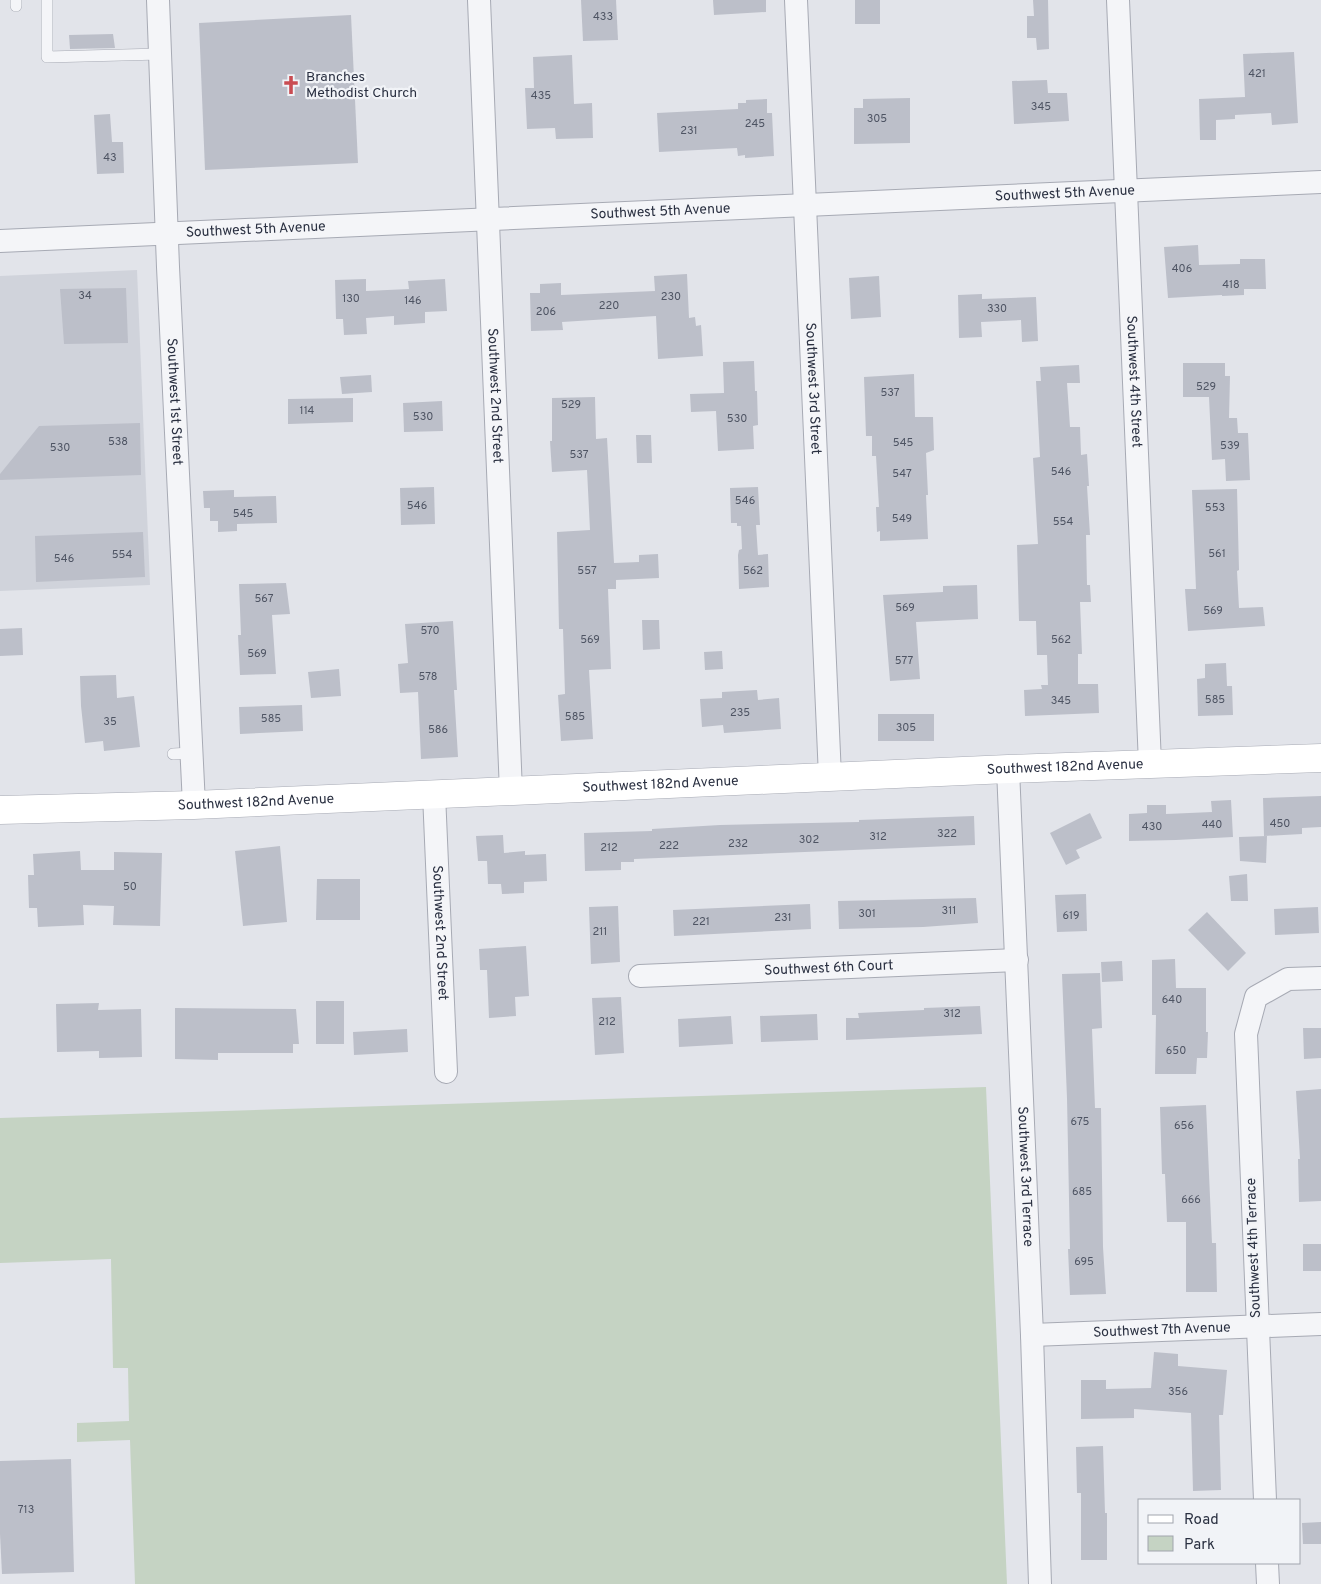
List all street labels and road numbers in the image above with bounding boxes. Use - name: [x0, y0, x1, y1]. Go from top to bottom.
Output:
- street label: Southwest 5th Avenue: [995, 182, 1135, 205]
- street label: Southwest 5th Avenue: [590, 200, 731, 223]
- street label: Southwest 5th Avenue: [185, 218, 326, 241]
- street label: Southwest 4th Street: [1123, 315, 1145, 448]
- street label: Southwest 3rd Street: [802, 322, 824, 455]
- street label: Southwest 2nd Street: [484, 328, 506, 464]
- street label: Southwest 1st Street: [163, 338, 186, 466]
- street label: Southwest 182nd Avenue: [986, 756, 1144, 778]
- street label: Southwest 182nd Avenue: [582, 772, 739, 796]
- street label: Southwest 182nd Avenue: [177, 790, 334, 814]
- street label: Southwest 2nd Street: [429, 865, 451, 1001]
- street label: Southwest 6th Court: [764, 957, 894, 979]
- street label: Southwest 3rd Terrace: [1014, 1106, 1037, 1247]
- street label: Southwest 4th Terrace: [1243, 1177, 1265, 1319]
- street label: Southwest 7th Avenue: [1093, 1319, 1231, 1341]

